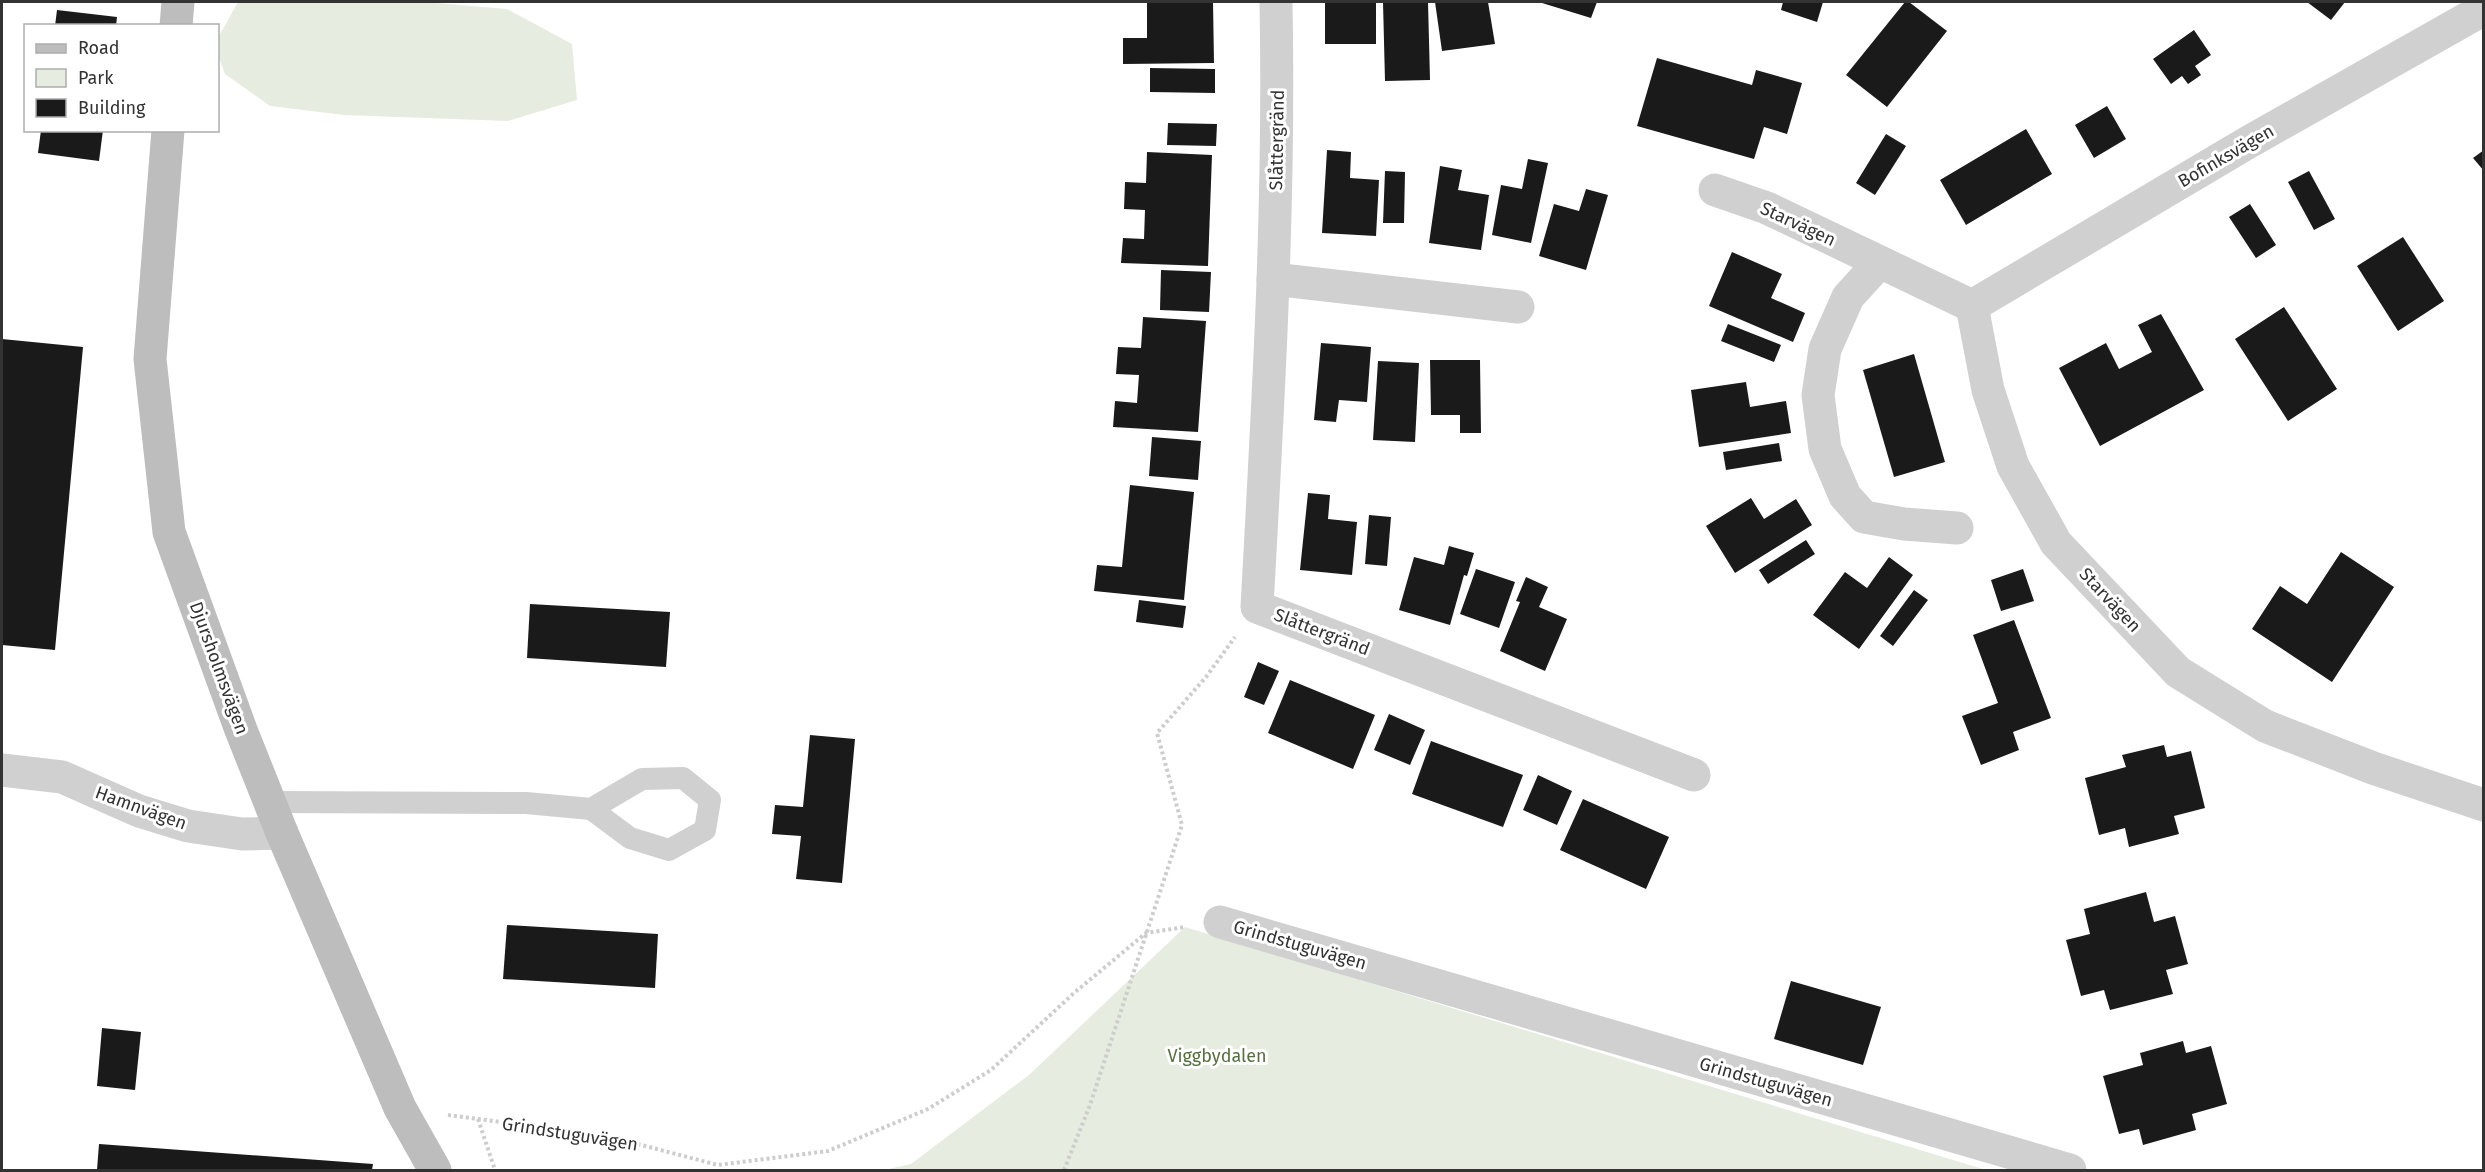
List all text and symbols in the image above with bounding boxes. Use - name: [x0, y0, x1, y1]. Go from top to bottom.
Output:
- legend: [24, 24, 219, 132]
- text: Road: [78, 37, 120, 59]
- text: Park: [78, 67, 114, 89]
- street label: Slåttergränd: [1265, 89, 1289, 191]
- text: Building: [78, 97, 146, 119]
- street label: Bofinksvägen: [2174, 120, 2278, 192]
- street label: Starvägen: [1757, 197, 1839, 251]
- street label: Starvägen: [2074, 563, 2146, 637]
- street label: Djursholmsvägen: [185, 599, 253, 737]
- street label: Slåttergränd: [1271, 604, 1373, 660]
- street label: Hamnvägen: [92, 781, 190, 835]
- street label: Grindstuguvägen: [1231, 915, 1369, 975]
- park label: Viggbydalen: [1167, 1045, 1267, 1067]
- street label: Grindstuguvägen: [1697, 1052, 1835, 1112]
- street label: Grindstuguvägen: [500, 1112, 640, 1156]

